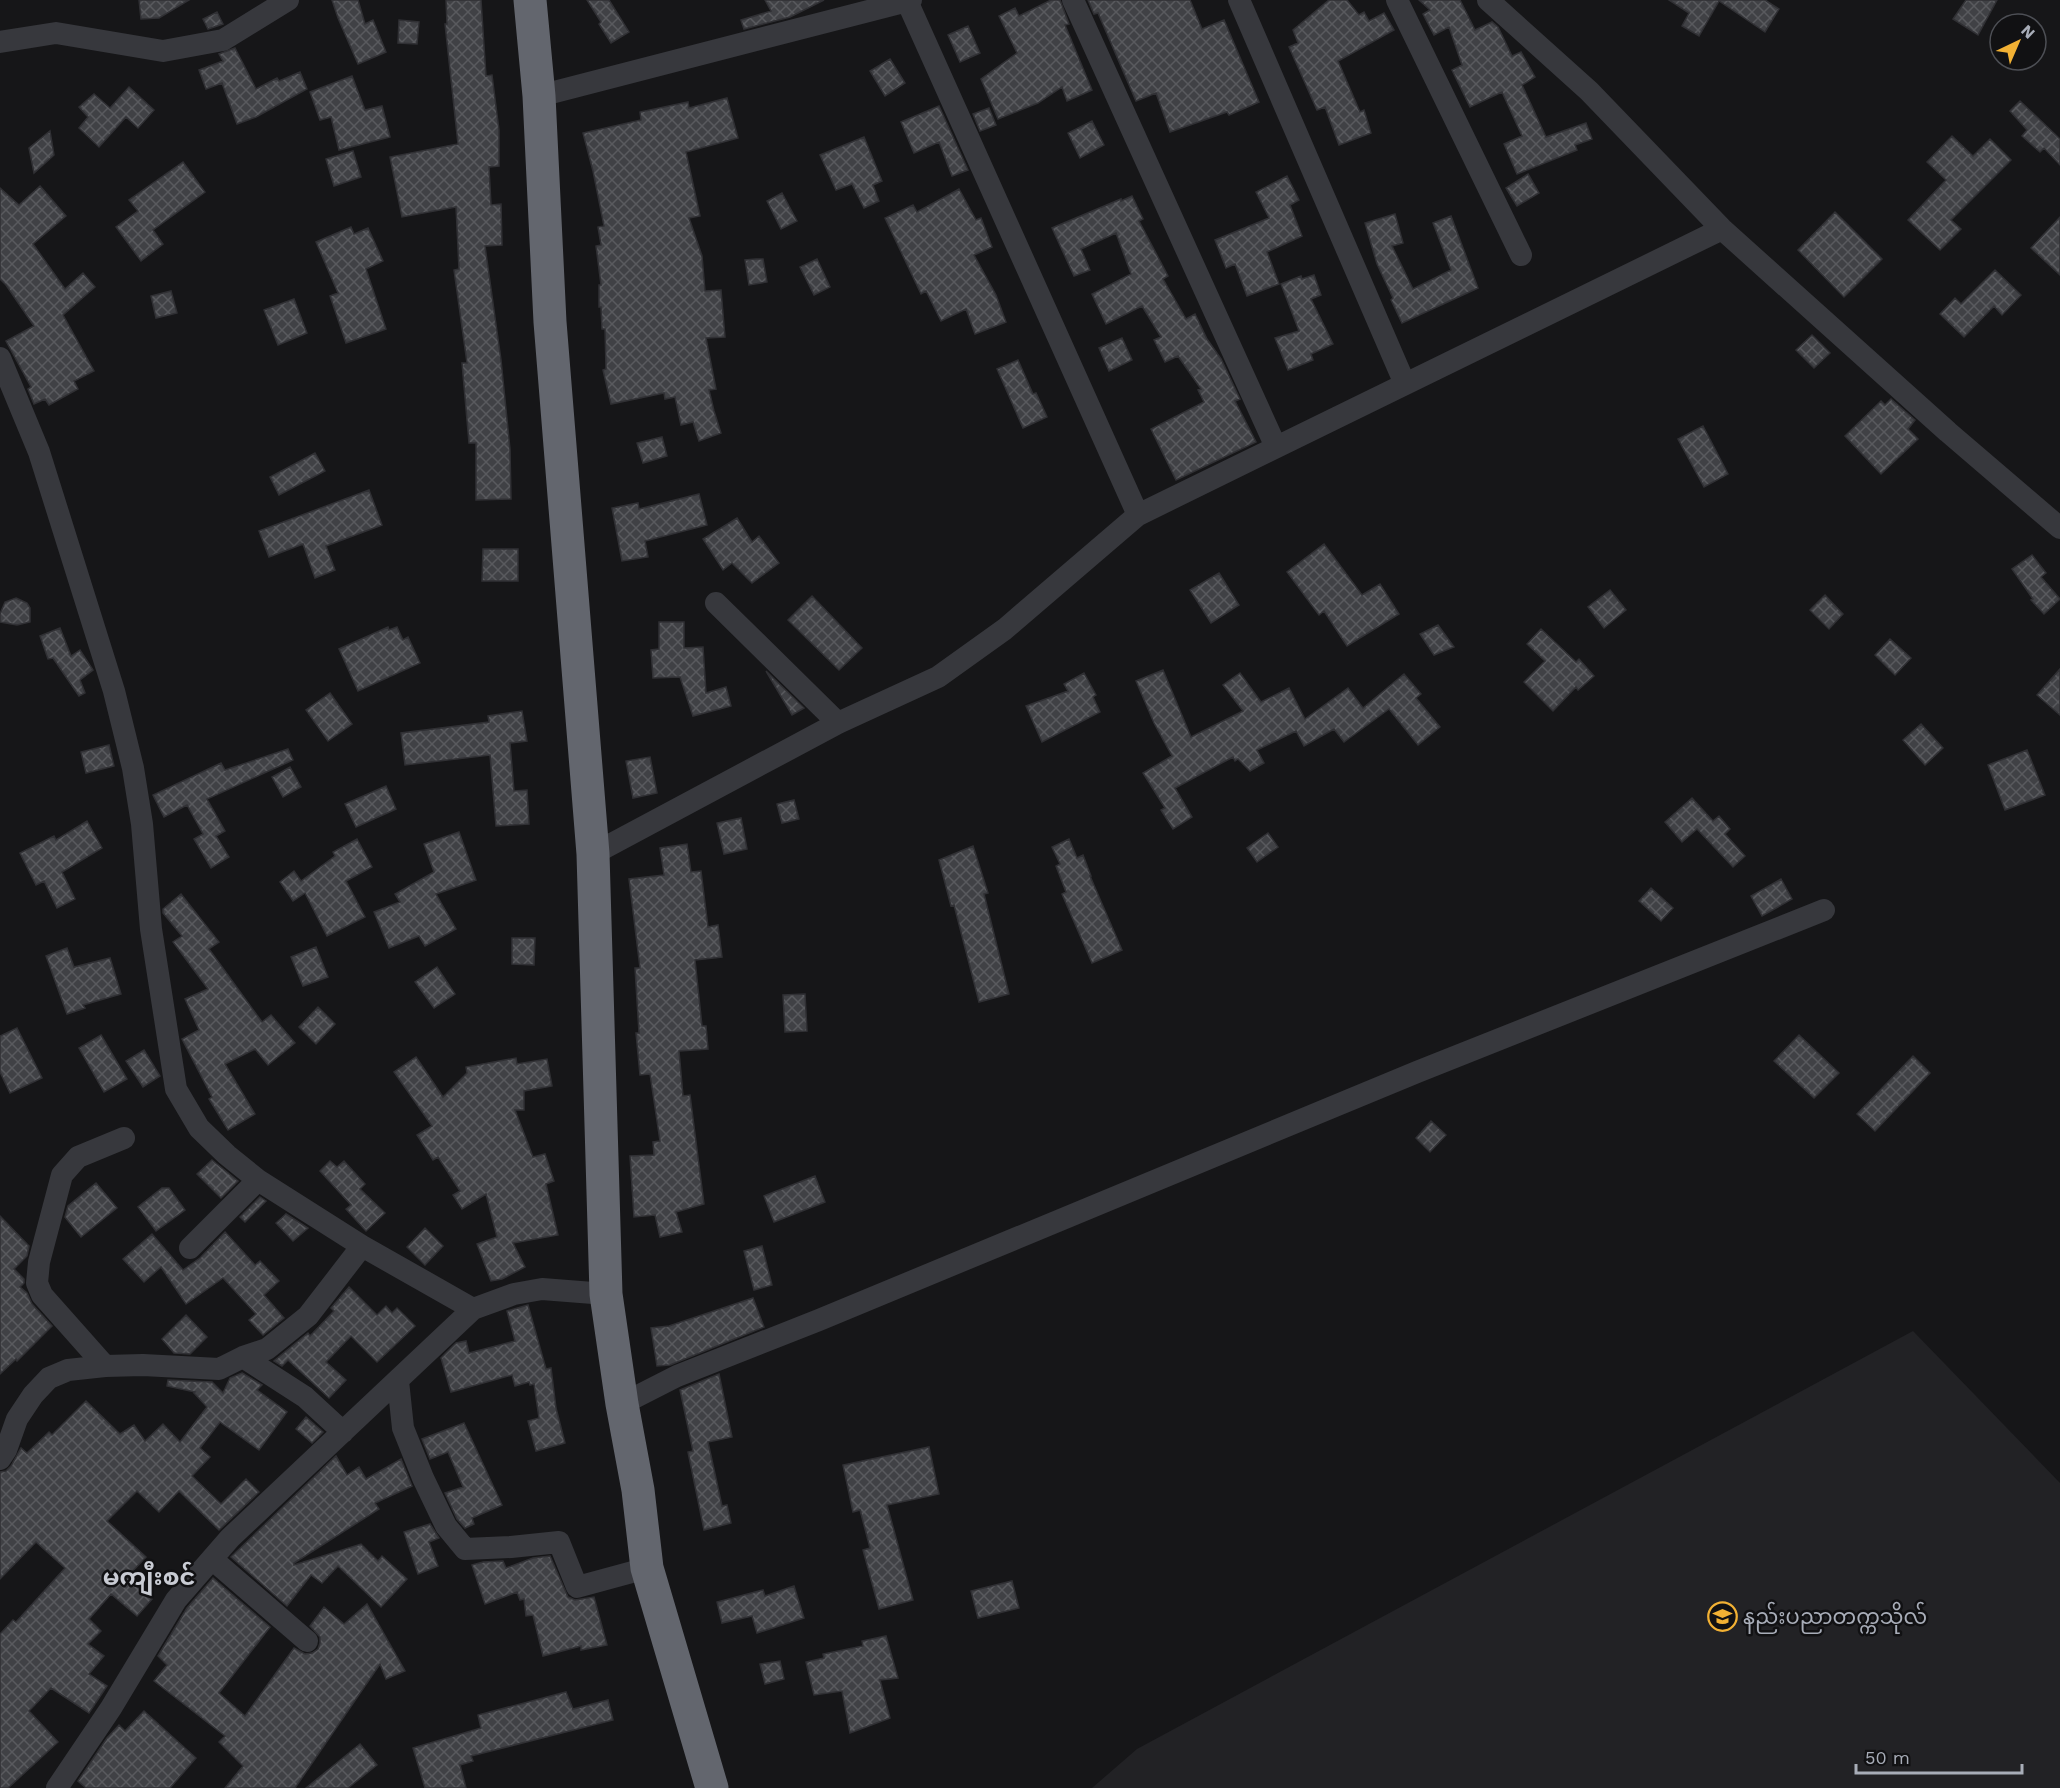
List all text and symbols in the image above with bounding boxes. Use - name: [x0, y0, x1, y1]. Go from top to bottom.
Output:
- north arrow: [1988, 12, 2048, 72]
- text: N: [2017, 21, 2039, 43]
- district label: မကျီးစင်: [103, 1561, 195, 1597]
- school or university icon: နည်းပညာတက္ကသိုလ်: [1706, 1600, 1738, 1632]
- place label: နည်းပညာတက္ကသိုလ်: [1743, 1601, 1927, 1634]
- scale bar: [1856, 1737, 2022, 1775]
- text: 50 m: [1865, 1747, 1910, 1768]

